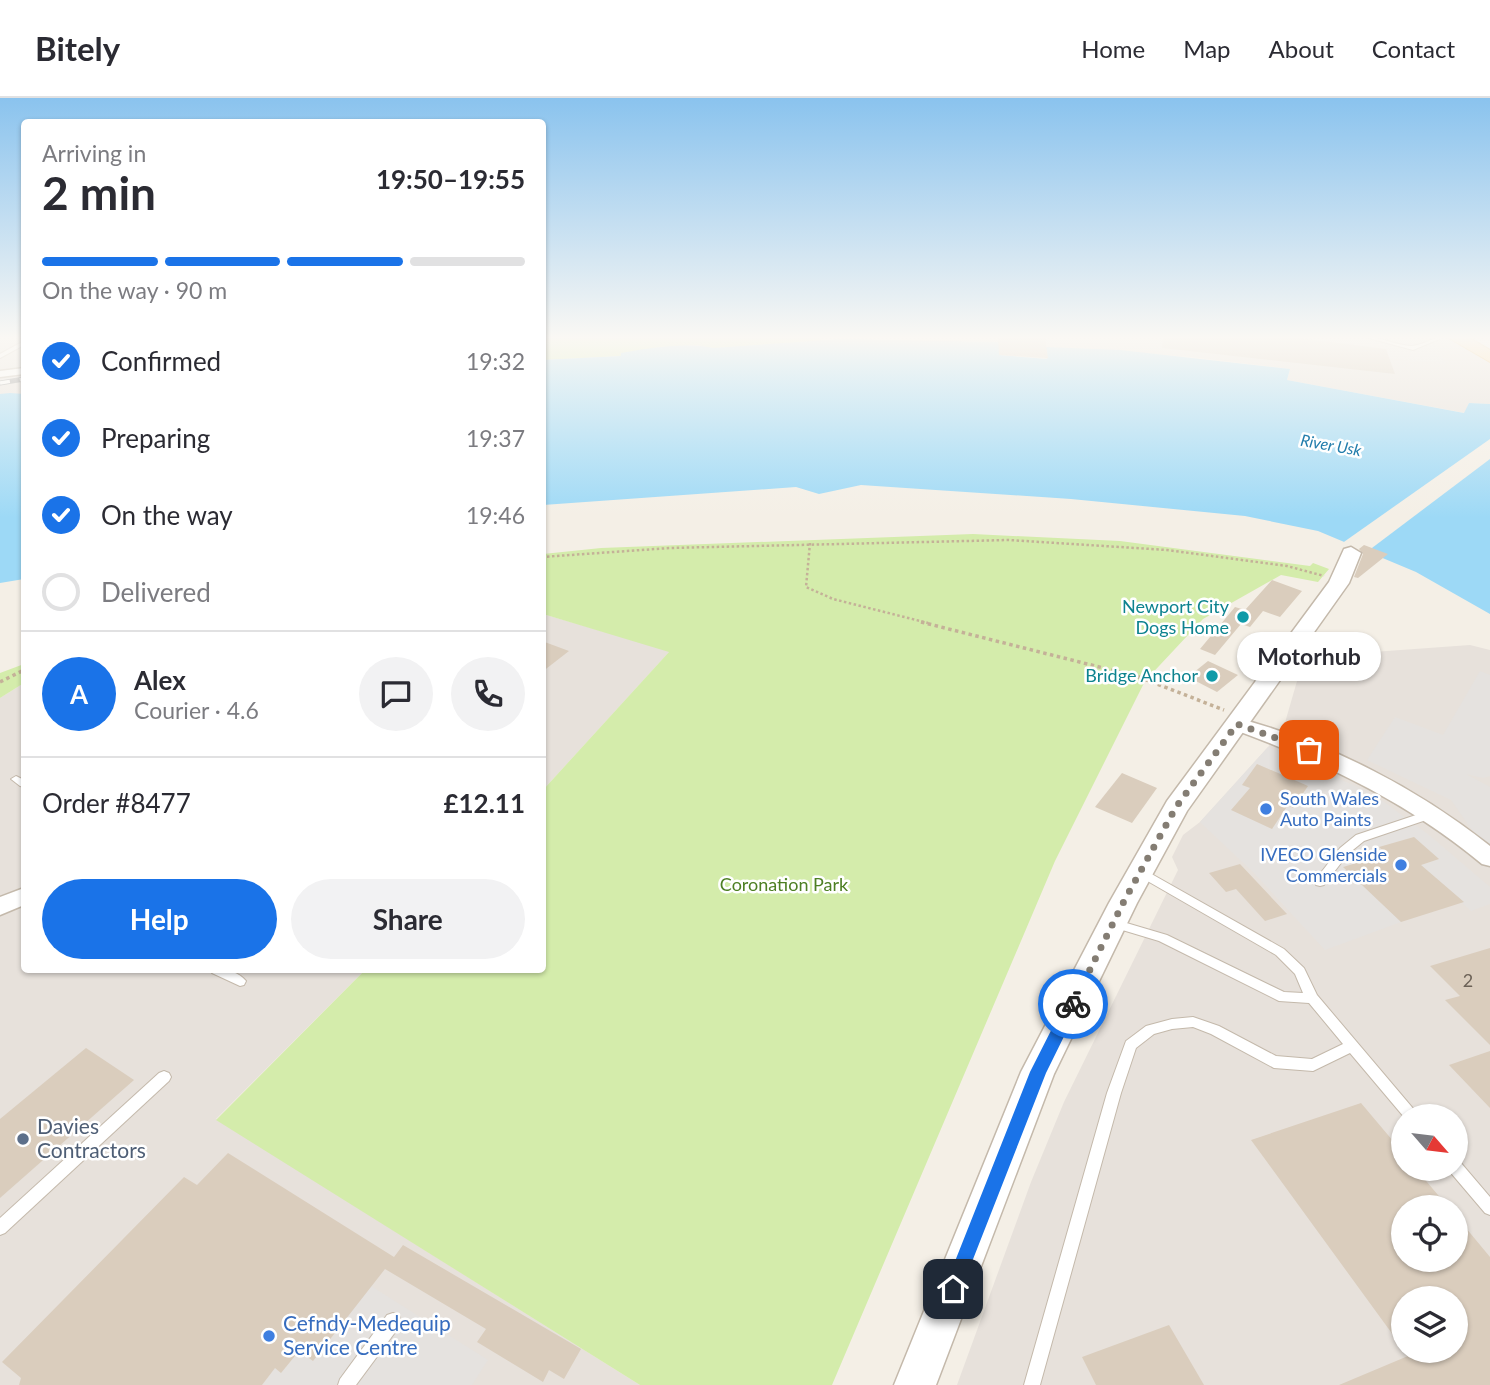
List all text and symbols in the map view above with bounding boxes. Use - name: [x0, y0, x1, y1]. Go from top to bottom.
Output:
- text: Bitely: [35, 28, 120, 68]
- text: Home: [1081, 34, 1145, 63]
- text: Map: [1183, 34, 1231, 63]
- text: About: [1269, 34, 1334, 63]
- text: Contact: [1372, 34, 1455, 63]
- text: Arriving in: [42, 139, 146, 167]
- text: 19:50–19:55: [376, 163, 525, 195]
- text: 2 min: [42, 165, 156, 220]
- text: On the way · 90 m: [42, 276, 227, 304]
- icon: check: [42, 342, 80, 380]
- text: Confirmed: [101, 345, 221, 377]
- text: 19:32: [466, 347, 525, 375]
- icon: check: [42, 419, 80, 457]
- text: Preparing: [101, 422, 210, 454]
- text: 19:37: [466, 424, 525, 452]
- water label: River Usk: [1299, 430, 1363, 459]
- icon: check: [42, 496, 80, 534]
- text: On the way: [101, 499, 233, 531]
- text: 19:46: [466, 501, 525, 529]
- text: Delivered: [101, 576, 211, 608]
- place label: Newport City Dogs Home: [1122, 595, 1230, 638]
- marker: Newport City Dogs Home: [1235, 609, 1251, 625]
- callout: Motorhub: [1237, 631, 1381, 680]
- text: Motorhub: [1257, 642, 1361, 670]
- button: chat: [359, 657, 433, 731]
- button: phone: [451, 657, 525, 731]
- text: Alex: [134, 664, 186, 696]
- place label: Bridge Anchor: [1085, 664, 1198, 686]
- marker: Bridge Anchor: [1204, 668, 1220, 684]
- text: A: [70, 678, 88, 710]
- text: Courier · 4.6: [134, 696, 259, 724]
- pin: [1279, 720, 1339, 780]
- icon: bag: [1290, 731, 1328, 769]
- text: Order #8477: [42, 787, 191, 819]
- text: £12.11: [443, 787, 525, 819]
- place label: South Wales Auto Paints: [1280, 787, 1379, 830]
- marker: South Wales Auto Paints: [1258, 801, 1274, 817]
- place label: IVECO Glenside Commercials: [1260, 843, 1387, 886]
- marker: IVECO Glenside Commercials: [1393, 857, 1409, 873]
- park label: Coronation Park: [720, 873, 849, 895]
- button: Help: [42, 879, 277, 959]
- button: Share: [291, 879, 525, 959]
- courier: [1038, 969, 1108, 1039]
- house number: 2: [1463, 969, 1473, 991]
- icon: bike: [1054, 985, 1092, 1023]
- north arrow: [1391, 1104, 1468, 1181]
- map controls: [1391, 1104, 1468, 1363]
- place label: Davies Contractors: [37, 1113, 146, 1162]
- marker: Davies Contractors: [15, 1131, 31, 1147]
- button: locate: [1391, 1195, 1468, 1272]
- pin: [923, 1259, 983, 1319]
- icon: home: [934, 1270, 972, 1308]
- button: layers: [1391, 1286, 1468, 1363]
- place label: Cefndy-Medequip Service Centre: [283, 1310, 451, 1359]
- marker: Cefndy-Medequip Service Centre: [261, 1328, 277, 1344]

